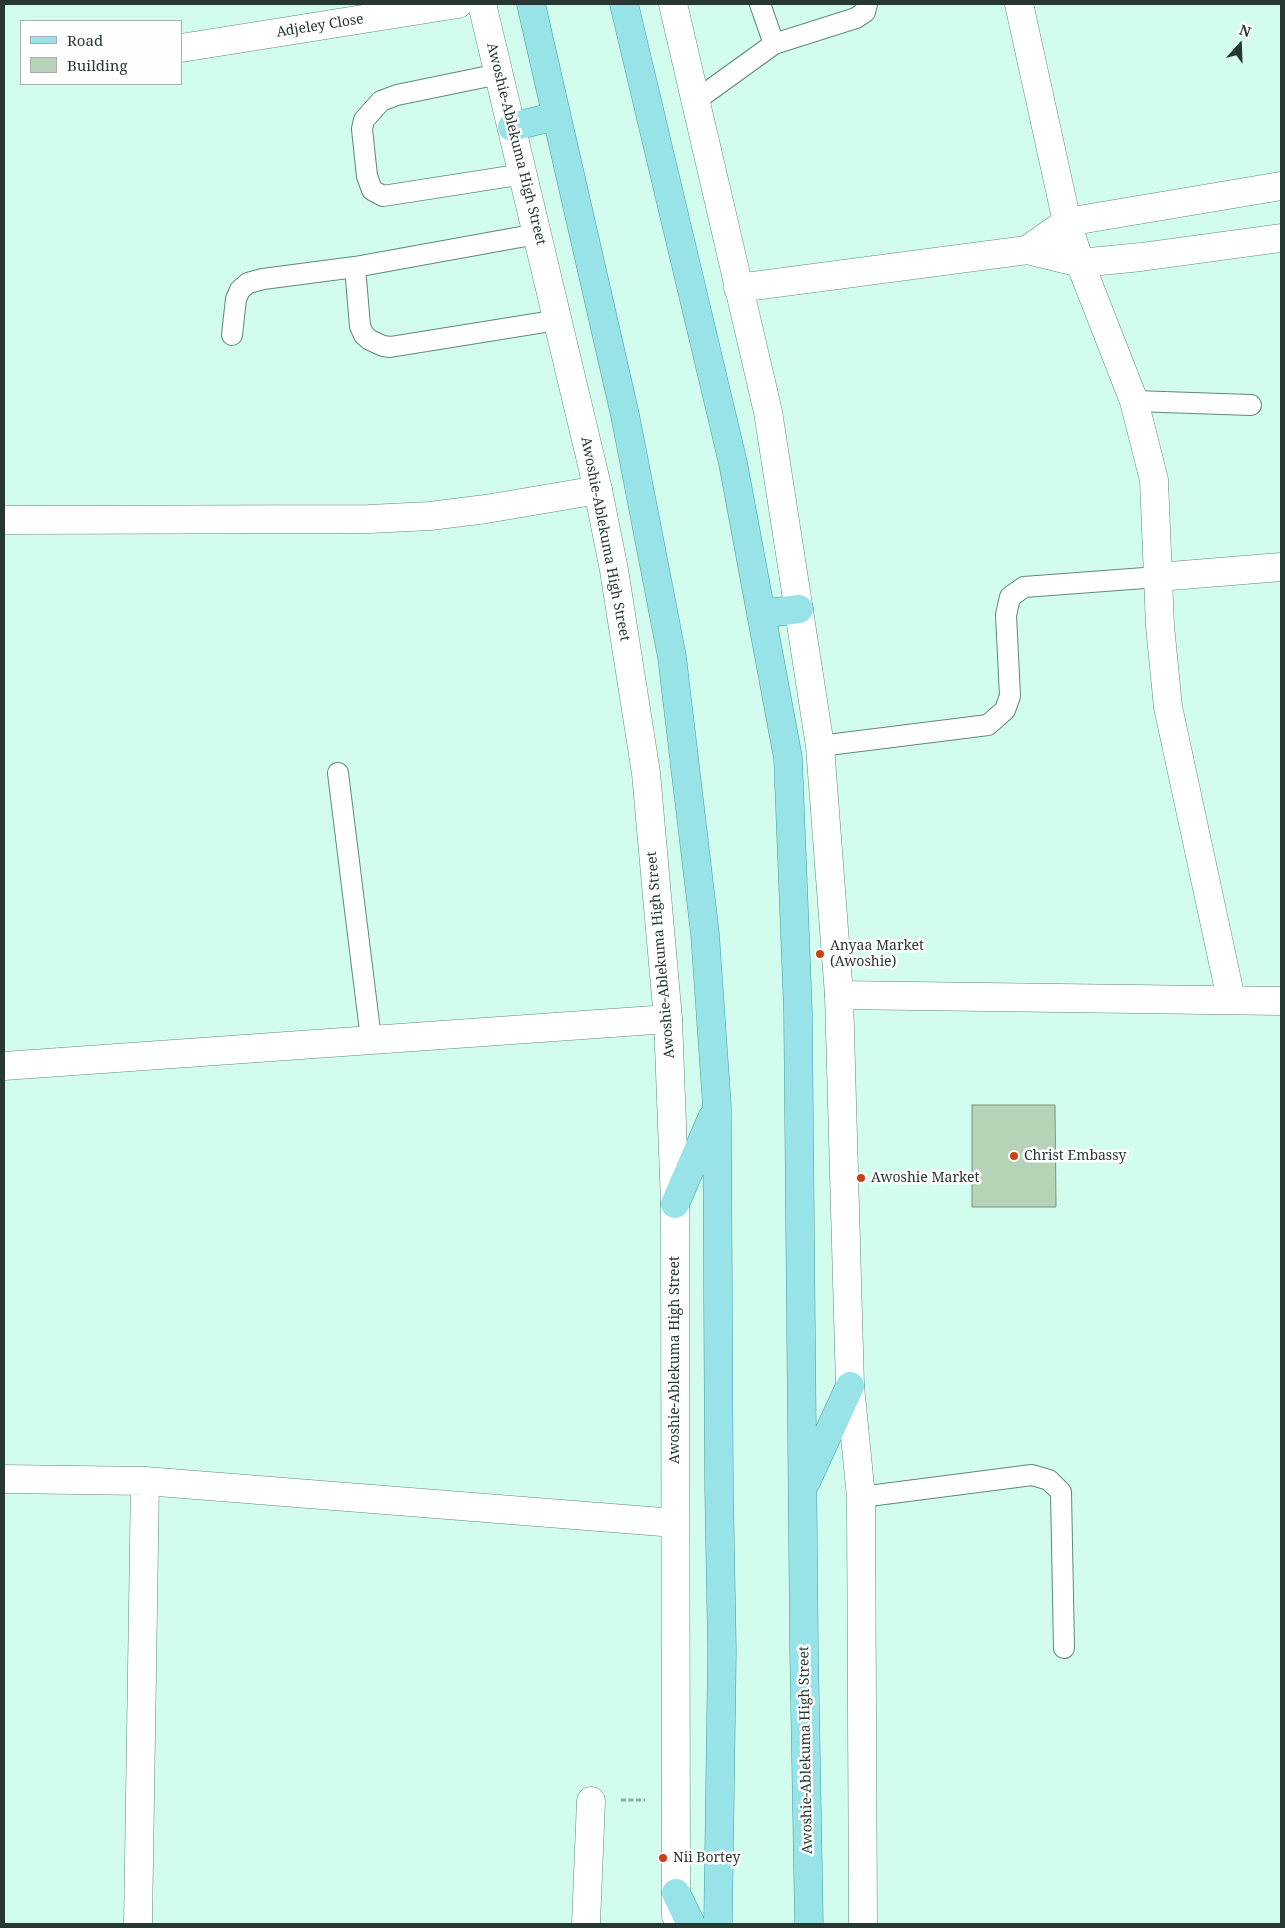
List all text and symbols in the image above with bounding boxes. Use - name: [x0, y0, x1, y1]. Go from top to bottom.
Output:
- street label: Adjeley Close: [275, 11, 365, 41]
- legend: [20, 20, 182, 85]
- north arrow: [1215, 20, 1265, 70]
- text: N: [1237, 20, 1254, 41]
- text: Road: [67, 30, 103, 50]
- street label: Awoshie-Ablekuma High Street: [483, 41, 549, 247]
- text: Building: [67, 55, 128, 75]
- street label: Awoshie-Ablekuma High Street: [577, 435, 633, 643]
- street label: Awoshie-Ablekuma High Street: [644, 851, 678, 1059]
- place label: Anyaa Market (Awoshie): [830, 938, 924, 970]
- marker: Anyaa Market (Awoshie): [814, 948, 826, 960]
- place label: Christ Embassy: [1024, 1148, 1126, 1164]
- marker: Christ Embassy: [1008, 1150, 1020, 1162]
- place label: Awoshie Market: [871, 1170, 979, 1186]
- marker: Awoshie Market: [855, 1172, 867, 1184]
- street label: Awoshie-Ablekuma High Street: [667, 1256, 683, 1464]
- street label: Awoshie-Ablekuma High Street: [796, 1646, 816, 1854]
- place label: Nii Bortey: [673, 1850, 740, 1866]
- marker: Nii Bortey: [657, 1852, 669, 1864]

